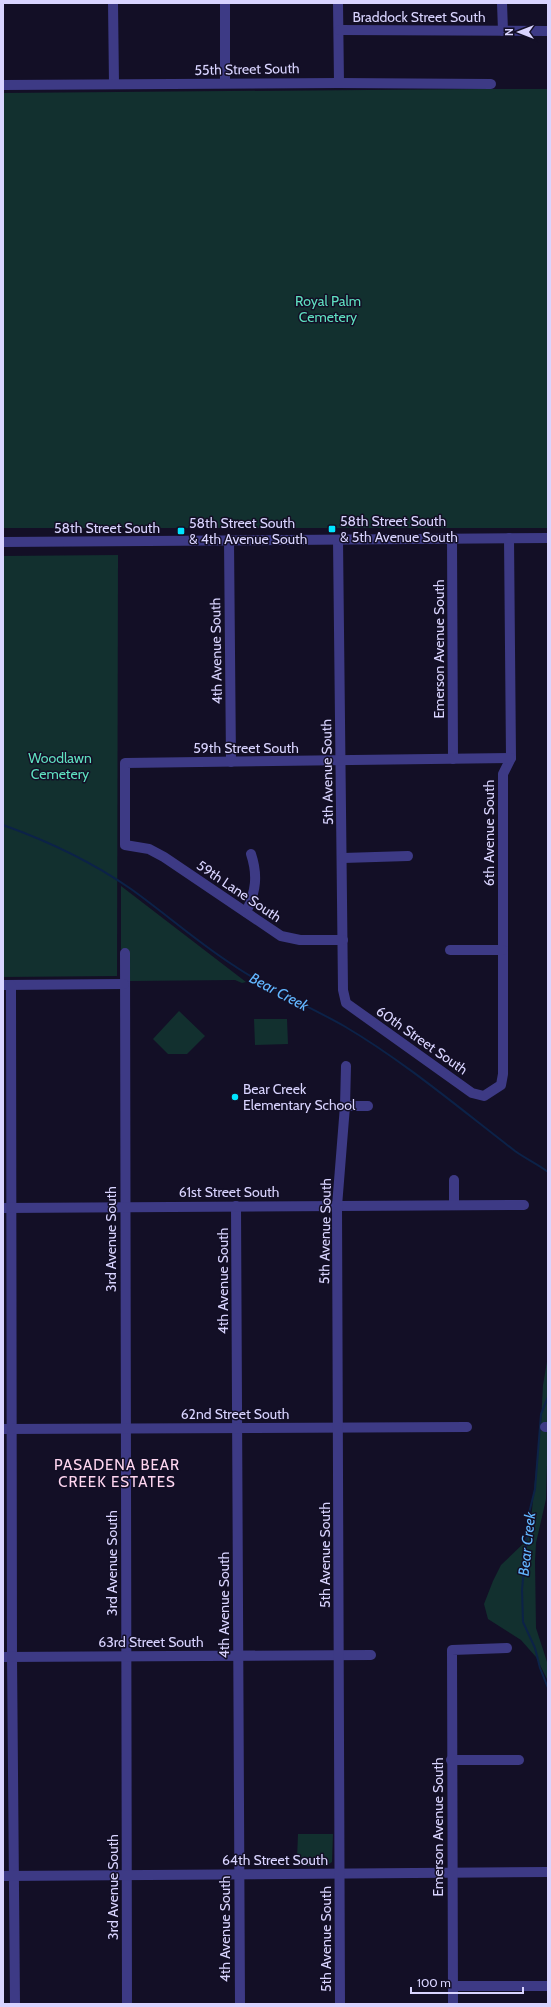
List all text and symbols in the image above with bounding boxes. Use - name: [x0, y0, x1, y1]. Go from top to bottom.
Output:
- street label: Braddock Street South: [353, 8, 486, 26]
- north arrow: [499, 12, 539, 52]
- text: N: [502, 28, 516, 36]
- street label: 55th Street South: [194, 59, 300, 79]
- park label: Royal Palm Cemetery: [295, 292, 361, 326]
- place label: 58th Street South & 5th Avenue South: [340, 512, 458, 546]
- place label: 58th Street South & 4th Avenue South: [189, 514, 307, 548]
- street label: 58th Street South: [54, 519, 160, 537]
- marker: 58th Street South & 5th Avenue South: [327, 524, 337, 534]
- marker: 58th Street South & 4th Avenue South: [176, 526, 186, 536]
- street label: Emerson Avenue South: [430, 579, 448, 719]
- street label: 4th Avenue South: [206, 598, 226, 704]
- street label: 5th Avenue South: [317, 719, 337, 825]
- street label: 59th Street South: [193, 739, 299, 757]
- park label: Woodlawn Cemetery: [28, 749, 92, 783]
- street label: 6th Avenue South: [480, 780, 498, 886]
- street label: 59th Lane South: [193, 856, 285, 926]
- water label: Bear Creek: [246, 969, 312, 1015]
- street label: 60th Street South: [373, 1002, 471, 1078]
- place label: Bear Creek Elementary School: [243, 1080, 356, 1114]
- marker: Bear Creek Elementary School: [230, 1092, 240, 1102]
- street label: 5th Avenue South: [315, 1178, 335, 1284]
- street label: 61st Street South: [179, 1183, 279, 1201]
- street label: 3rd Avenue South: [102, 1186, 120, 1292]
- street label: 4th Avenue South: [214, 1228, 232, 1334]
- street label: 62nd Street South: [181, 1405, 289, 1423]
- district label: PASADENA BEAR CREEK ESTATES: [54, 1456, 180, 1491]
- street label: 5th Avenue South: [316, 1502, 334, 1608]
- street label: 3rd Avenue South: [103, 1510, 121, 1616]
- water label: Bear Creek: [515, 1511, 539, 1577]
- street label: 4th Avenue South: [215, 1552, 233, 1658]
- street label: 63rd Street South: [98, 1633, 204, 1651]
- street label: Emerson Avenue South: [429, 1757, 447, 1897]
- street label: 3rd Avenue South: [104, 1834, 122, 1940]
- street label: 64th Street South: [222, 1851, 328, 1869]
- street label: 4th Avenue South: [216, 1876, 234, 1982]
- street label: 5th Avenue South: [317, 1886, 335, 1992]
- scale bar: [411, 1969, 523, 1995]
- text: 100 m: [417, 1975, 451, 1990]

